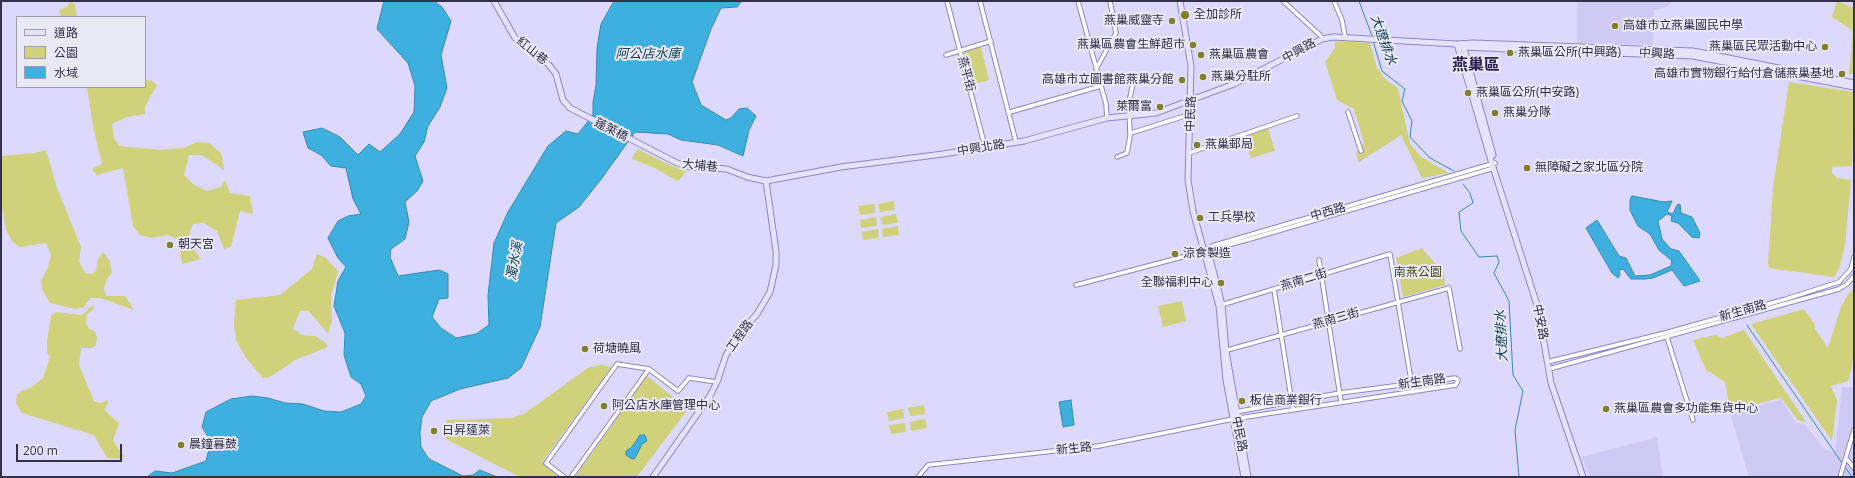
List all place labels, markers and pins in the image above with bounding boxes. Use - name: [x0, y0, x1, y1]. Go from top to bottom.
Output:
- place label: 全加診所: [1194, 8, 1242, 22]
- marker: 全加診所: [1179, 9, 1191, 21]
- place label: 燕巢威靈寺: [1104, 14, 1164, 28]
- marker: 燕巢威靈寺: [1167, 16, 1177, 26]
- place label: 高雄市立燕巢國民中學: [1623, 19, 1743, 33]
- marker: 高雄市立燕巢國民中學: [1610, 21, 1620, 31]
- place label: 燕巢區農會生鮮超市: [1077, 38, 1185, 52]
- marker: 燕巢區農會生鮮超市: [1188, 40, 1198, 50]
- place label: 燕巢區民眾活動中心: [1709, 40, 1817, 54]
- marker: 燕巢區民眾活動中心: [1820, 42, 1830, 52]
- place label: 燕巢區公所(中興路): [1518, 46, 1621, 60]
- place label: 燕巢區農會: [1209, 48, 1269, 62]
- marker: 燕巢區公所(中興路): [1505, 48, 1515, 58]
- marker: 燕巢區農會: [1196, 50, 1206, 60]
- place label: 高雄市實物銀行給付倉儲燕巢基地: [1654, 67, 1834, 81]
- marker: 高雄市實物銀行給付倉儲燕巢基地: [1837, 69, 1847, 79]
- place label: 燕巢分駐所: [1211, 70, 1271, 84]
- marker: 燕巢分駐所: [1198, 72, 1208, 82]
- place label: 高雄市立圖書館燕巢分館: [1042, 73, 1174, 87]
- marker: 高雄市立圖書館燕巢分館: [1177, 75, 1187, 85]
- place label: 燕巢區公所(中安路): [1476, 86, 1579, 100]
- marker: 燕巢區公所(中安路): [1463, 88, 1473, 98]
- place label: 萊爾富: [1116, 100, 1152, 114]
- marker: 萊爾富: [1155, 102, 1165, 112]
- place label: 燕巢分隊: [1503, 106, 1551, 120]
- marker: 燕巢分隊: [1490, 108, 1500, 118]
- place label: 燕巢郵局: [1205, 138, 1253, 152]
- marker: 燕巢郵局: [1192, 140, 1202, 150]
- place label: 無障礙之家北區分院: [1535, 161, 1643, 175]
- marker: 無障礙之家北區分院: [1522, 163, 1532, 173]
- place label: 工兵學校: [1208, 211, 1256, 225]
- marker: 工兵學校: [1195, 213, 1205, 223]
- place label: 朝天宮: [178, 238, 214, 252]
- marker: 朝天宮: [165, 240, 175, 250]
- place label: 涼食製造: [1183, 247, 1231, 261]
- marker: 涼食製造: [1170, 249, 1180, 259]
- place label: 全聯福利中心: [1141, 276, 1213, 290]
- marker: 全聯福利中心: [1216, 278, 1226, 288]
- place label: 荷塘曉風: [593, 342, 641, 356]
- marker: 荷塘曉風: [580, 344, 590, 354]
- place label: 板信商業銀行: [1250, 394, 1322, 408]
- marker: 板信商業銀行: [1237, 396, 1247, 406]
- place label: 阿公店水庫管理中心: [612, 399, 720, 413]
- marker: 阿公店水庫管理中心: [599, 401, 609, 411]
- place label: 燕巢區農會多功能集貨中心: [1614, 402, 1758, 416]
- marker: 燕巢區農會多功能集貨中心: [1601, 404, 1611, 414]
- place label: 日昇蓬萊: [442, 424, 490, 438]
- marker: 日昇蓬萊: [429, 426, 439, 436]
- place label: 晨鐘暮鼓: [189, 438, 237, 452]
- marker: 晨鐘暮鼓: [176, 440, 186, 450]

